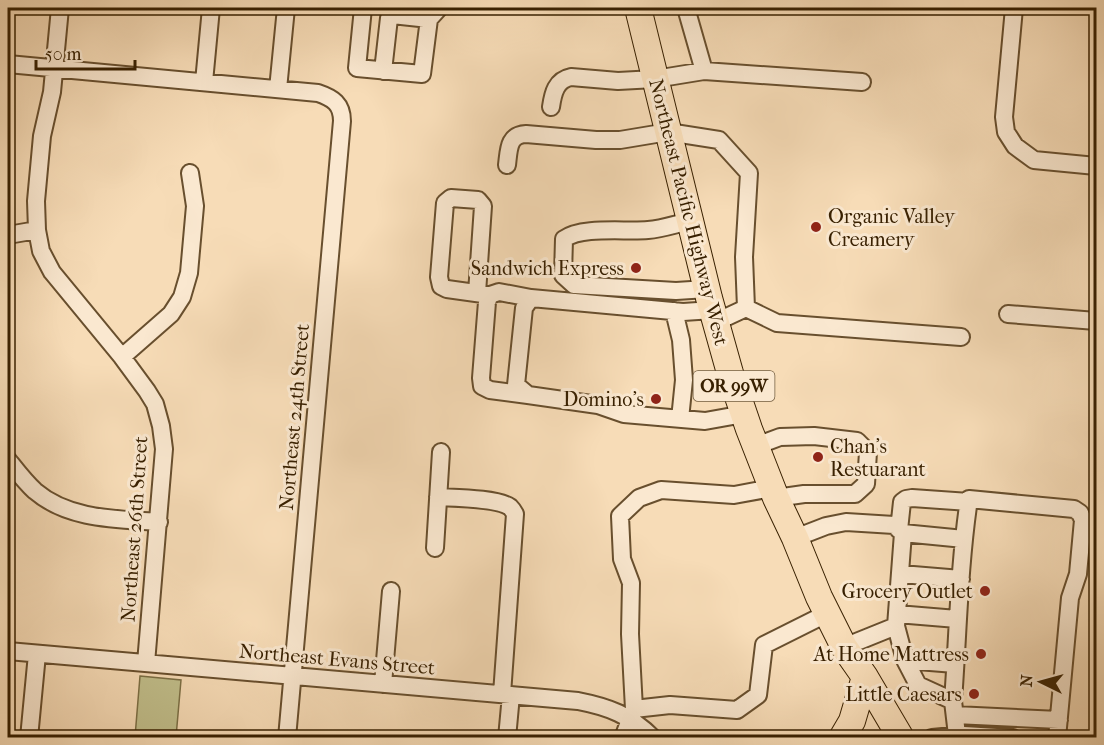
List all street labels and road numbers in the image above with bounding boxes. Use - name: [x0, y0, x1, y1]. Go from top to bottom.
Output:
- street label: Northeast Pacific Highway West: [644, 76, 733, 348]
- street label: Northeast 24th Street: [275, 323, 314, 511]
- road number: OR 99W: [694, 371, 774, 401]
- street label: Northeast 26th Street: [117, 435, 152, 623]
- street label: Northeast Evans Street: [238, 639, 436, 680]

